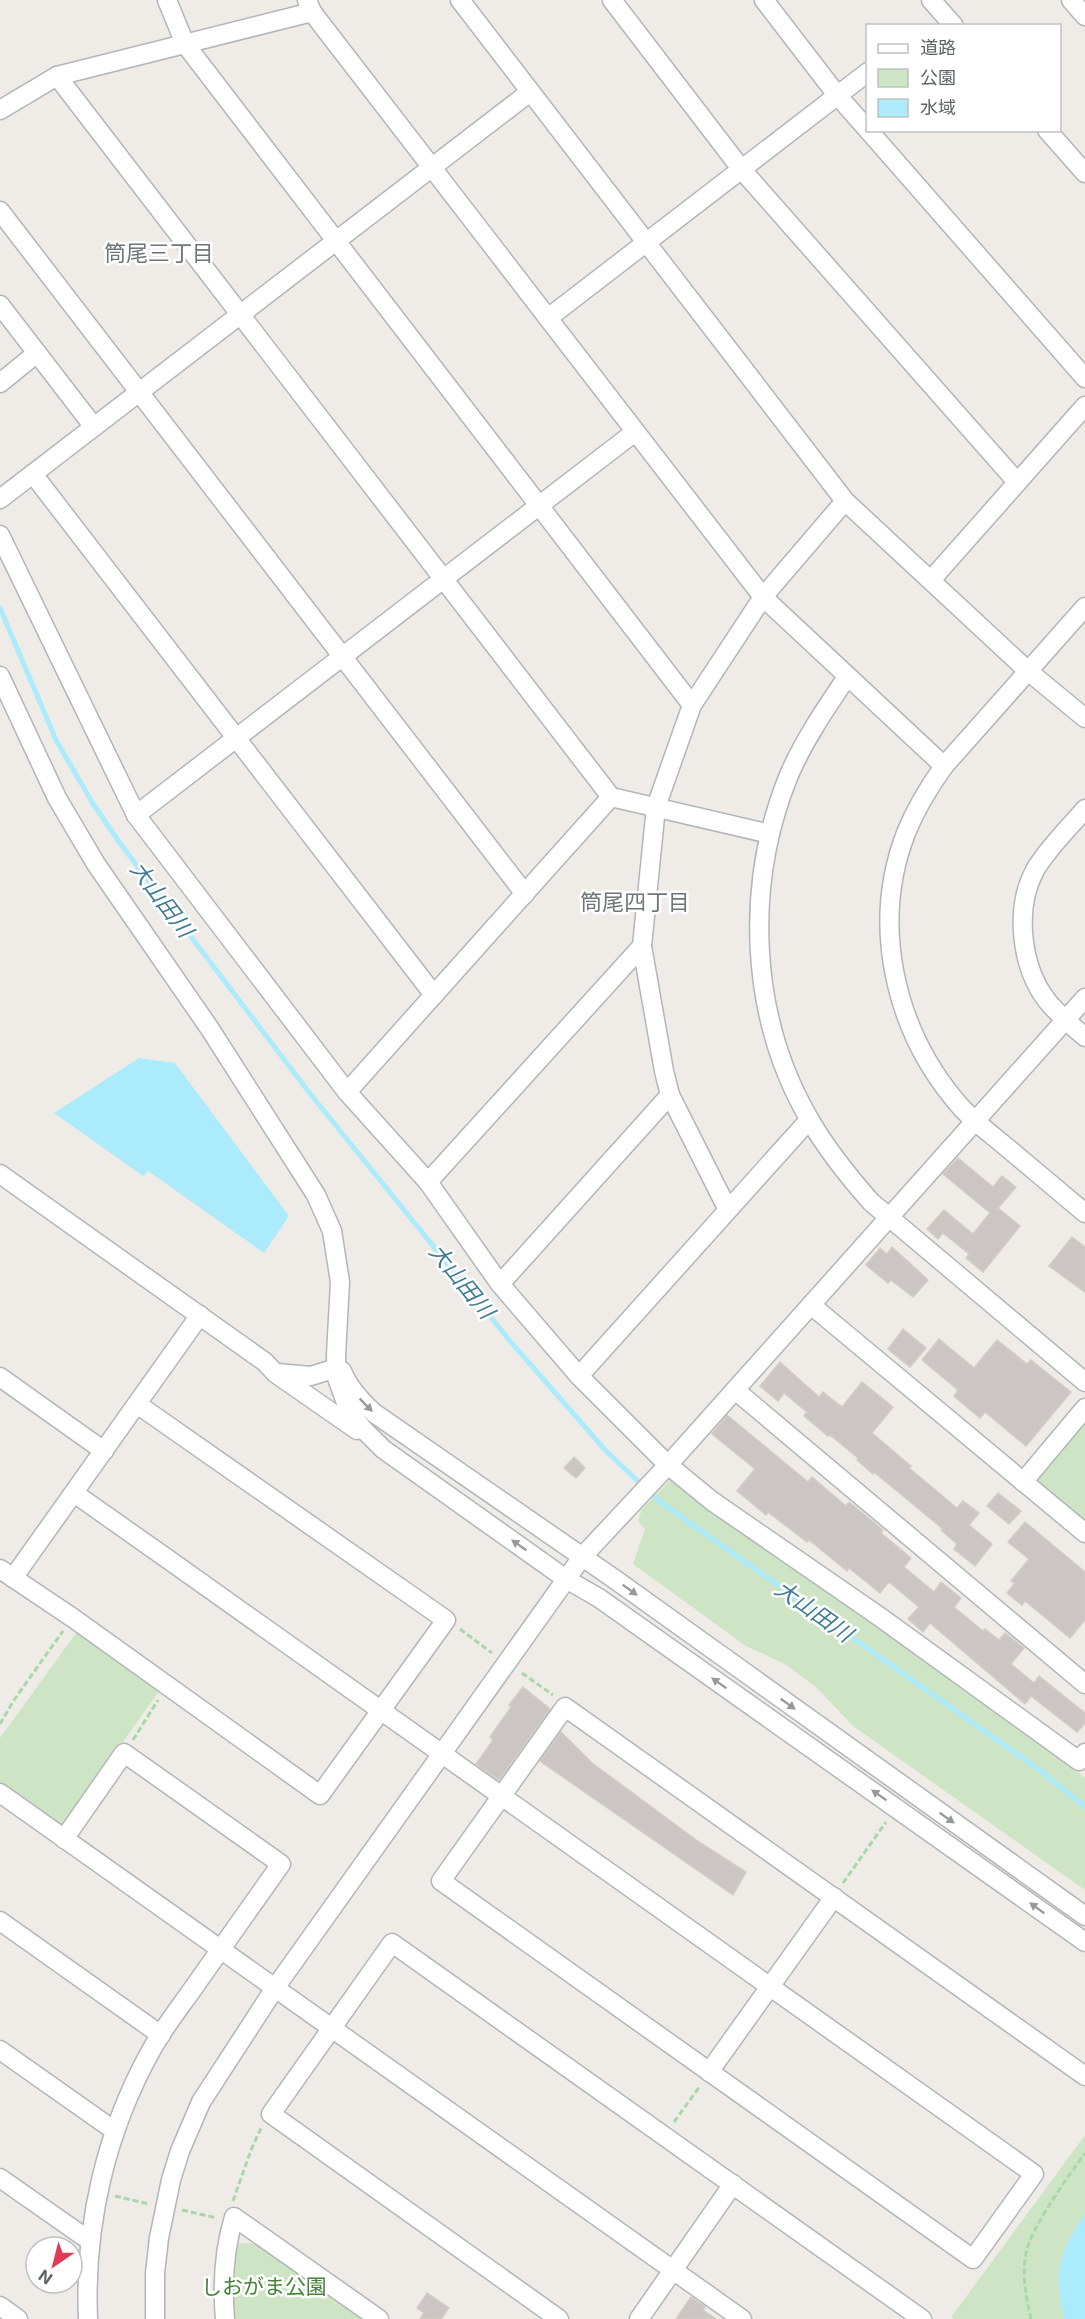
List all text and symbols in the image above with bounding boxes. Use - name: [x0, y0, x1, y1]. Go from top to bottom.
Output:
- legend: [866, 24, 1061, 132]
- text: 道路: [920, 37, 956, 58]
- text: 公園: [920, 67, 956, 88]
- text: 水域: [920, 97, 956, 118]
- district label: 筒尾三丁目: [104, 240, 214, 266]
- water label: 大山田川: [125, 856, 200, 944]
- district label: 筒尾四丁目: [580, 889, 690, 915]
- water label: 大山田川: [424, 1239, 501, 1325]
- one-way arrow: [358, 1397, 372, 1411]
- one-way arrow: [511, 1539, 527, 1551]
- water label: 大山田川: [770, 1575, 859, 1648]
- one-way arrow: [622, 1584, 638, 1596]
- one-way arrow: [712, 1677, 728, 1689]
- one-way arrow: [780, 1698, 796, 1710]
- one-way arrow: [871, 1789, 887, 1801]
- one-way arrow: [939, 1812, 955, 1823]
- one-way arrow: [1030, 1902, 1046, 1914]
- north arrow: [24, 2235, 84, 2295]
- text: N: [35, 2266, 56, 2289]
- park label: しおがま公園: [201, 2274, 327, 2299]

